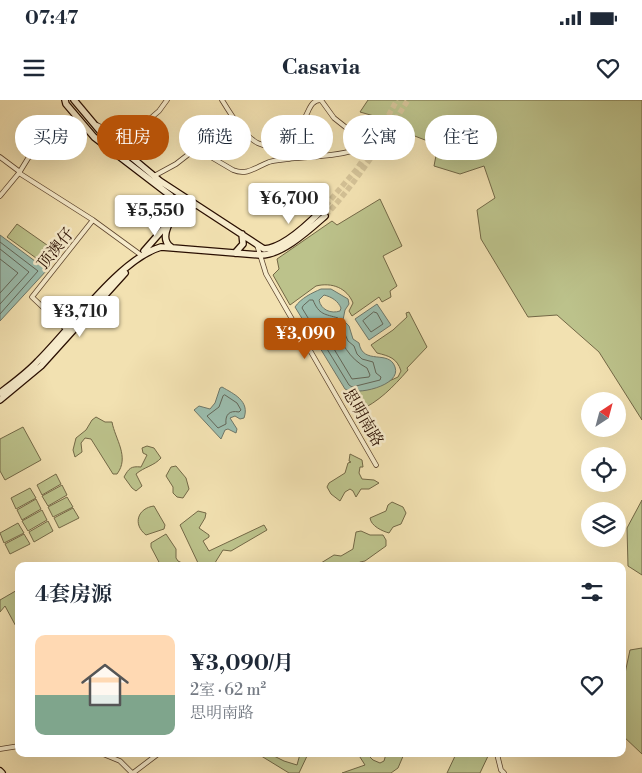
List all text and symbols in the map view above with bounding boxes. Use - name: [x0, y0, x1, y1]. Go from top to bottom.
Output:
- text: 07:47: [25, 6, 78, 30]
- icon: menu: [20, 54, 48, 82]
- text: Casavia: [282, 54, 360, 81]
- icon: heart: [594, 54, 622, 82]
- chip: 买房: [15, 115, 87, 160]
- chip: 租房: [97, 115, 169, 160]
- chip: 筛选: [179, 115, 251, 160]
- chip: 新上: [261, 115, 333, 160]
- chip: 公寓: [343, 115, 415, 160]
- chip: 住宅: [425, 115, 497, 160]
- pin: ¥6,700: [248, 182, 330, 225]
- text: ¥6,700: [259, 189, 319, 209]
- pin: ¥5,550: [114, 194, 196, 237]
- text: ¥5,550: [126, 201, 184, 221]
- street label: 顶澳仔: [33, 224, 79, 274]
- pin: ¥3,710: [39, 296, 121, 338]
- text: ¥3,710: [52, 302, 108, 322]
- pin: ¥3,090: [264, 318, 346, 360]
- text: ¥3,090: [275, 324, 335, 344]
- street label: 思明南路: [338, 385, 388, 450]
- north arrow: [581, 392, 626, 438]
- map controls: [581, 392, 626, 547]
- button: locate: [581, 447, 626, 492]
- button: layers: [581, 502, 626, 547]
- icon: filters: [578, 578, 606, 606]
- text: 4套房源: [35, 582, 112, 608]
- text: ¥3,090/月: [190, 651, 294, 677]
- icon: home: [75, 655, 135, 715]
- icon: heart: [578, 671, 606, 699]
- text: 2室 · 62 m²: [190, 680, 266, 700]
- text: 思明南路: [190, 703, 254, 723]

